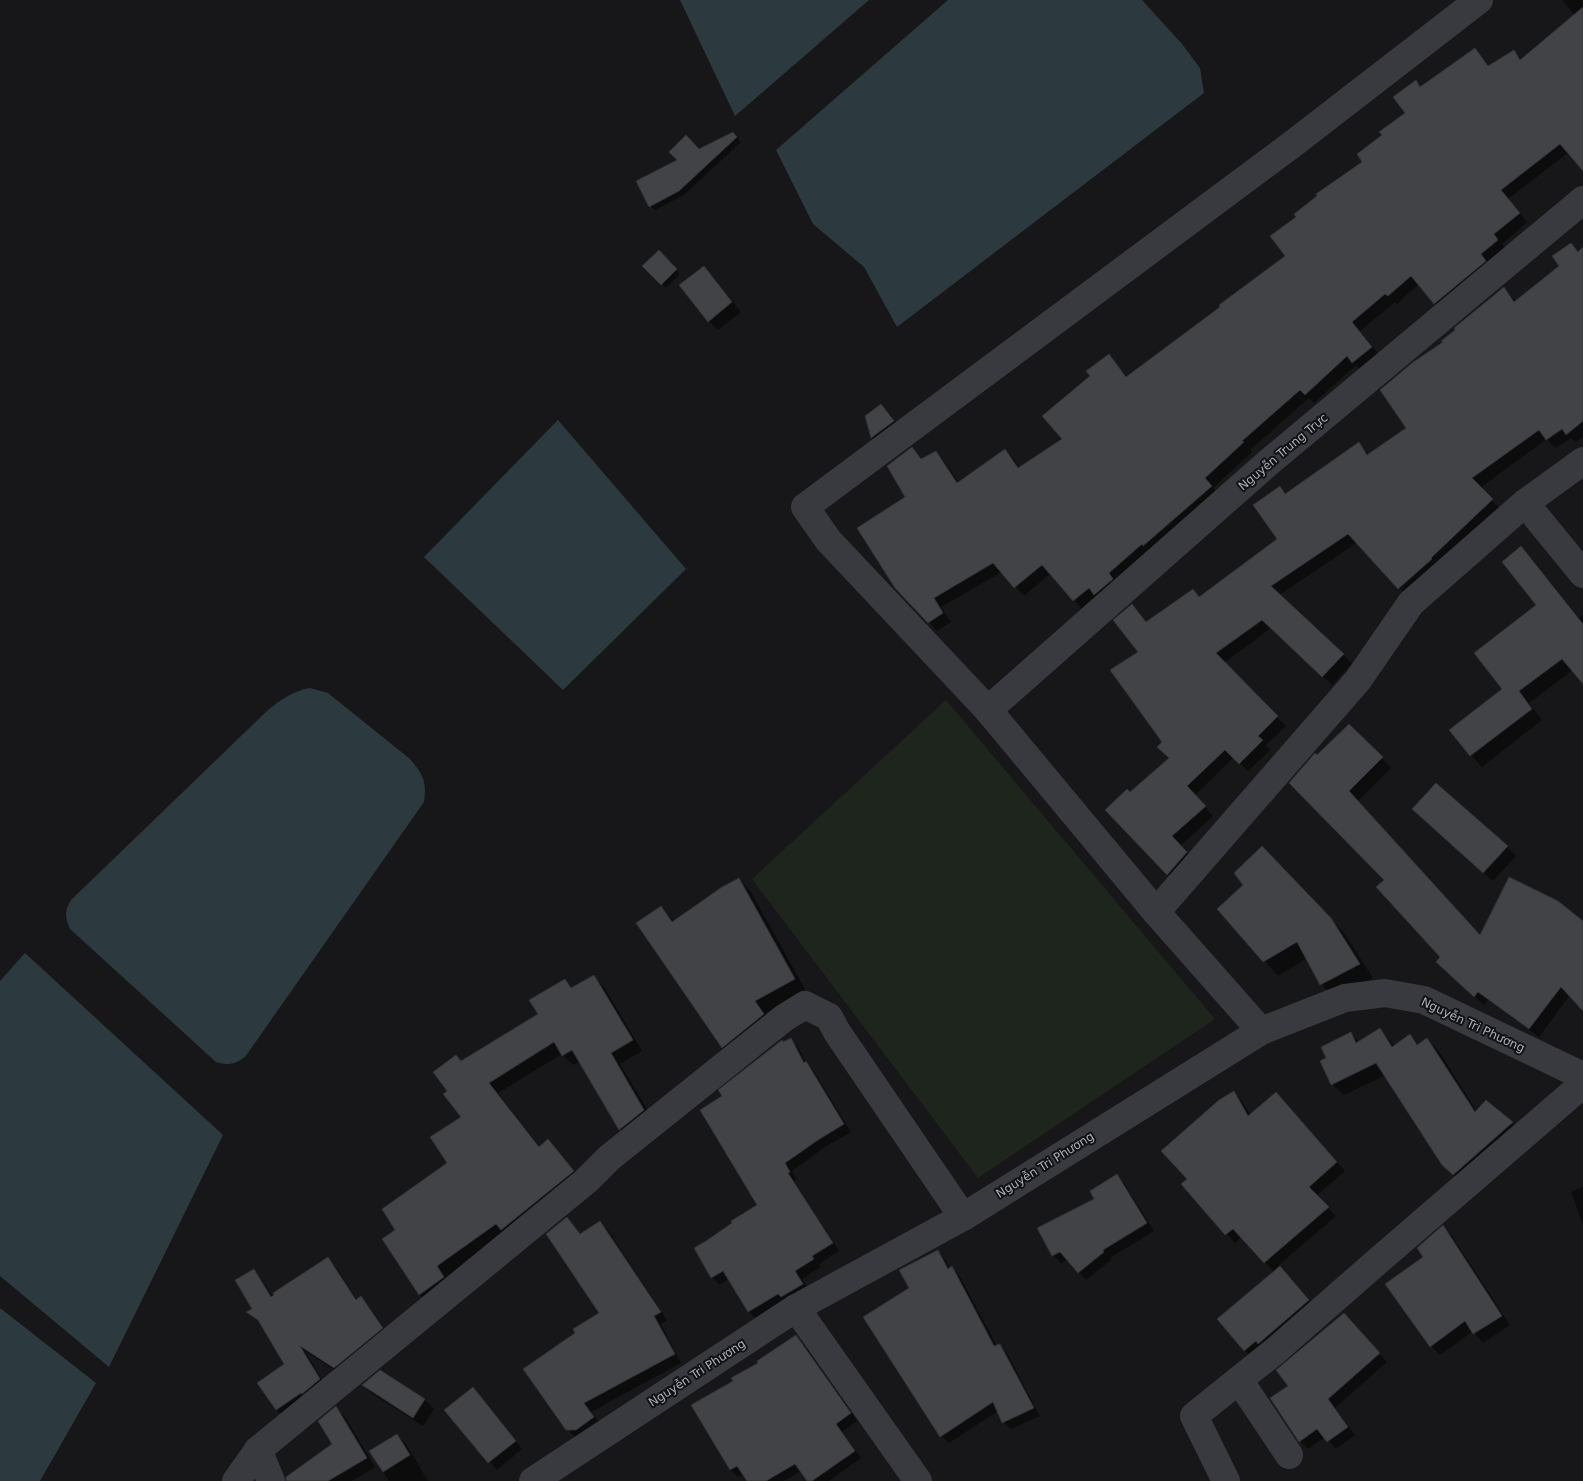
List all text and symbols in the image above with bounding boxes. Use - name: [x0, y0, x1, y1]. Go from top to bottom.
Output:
- street label: Nguyễn Trung Trực: [1236, 411, 1330, 493]
- street label: Nguyễn Tri Phương: [1419, 995, 1527, 1055]
- street label: Nguyễn Tri Phương: [993, 1129, 1097, 1201]
- street label: Nguyễn Tri Phương: [646, 1336, 748, 1410]

